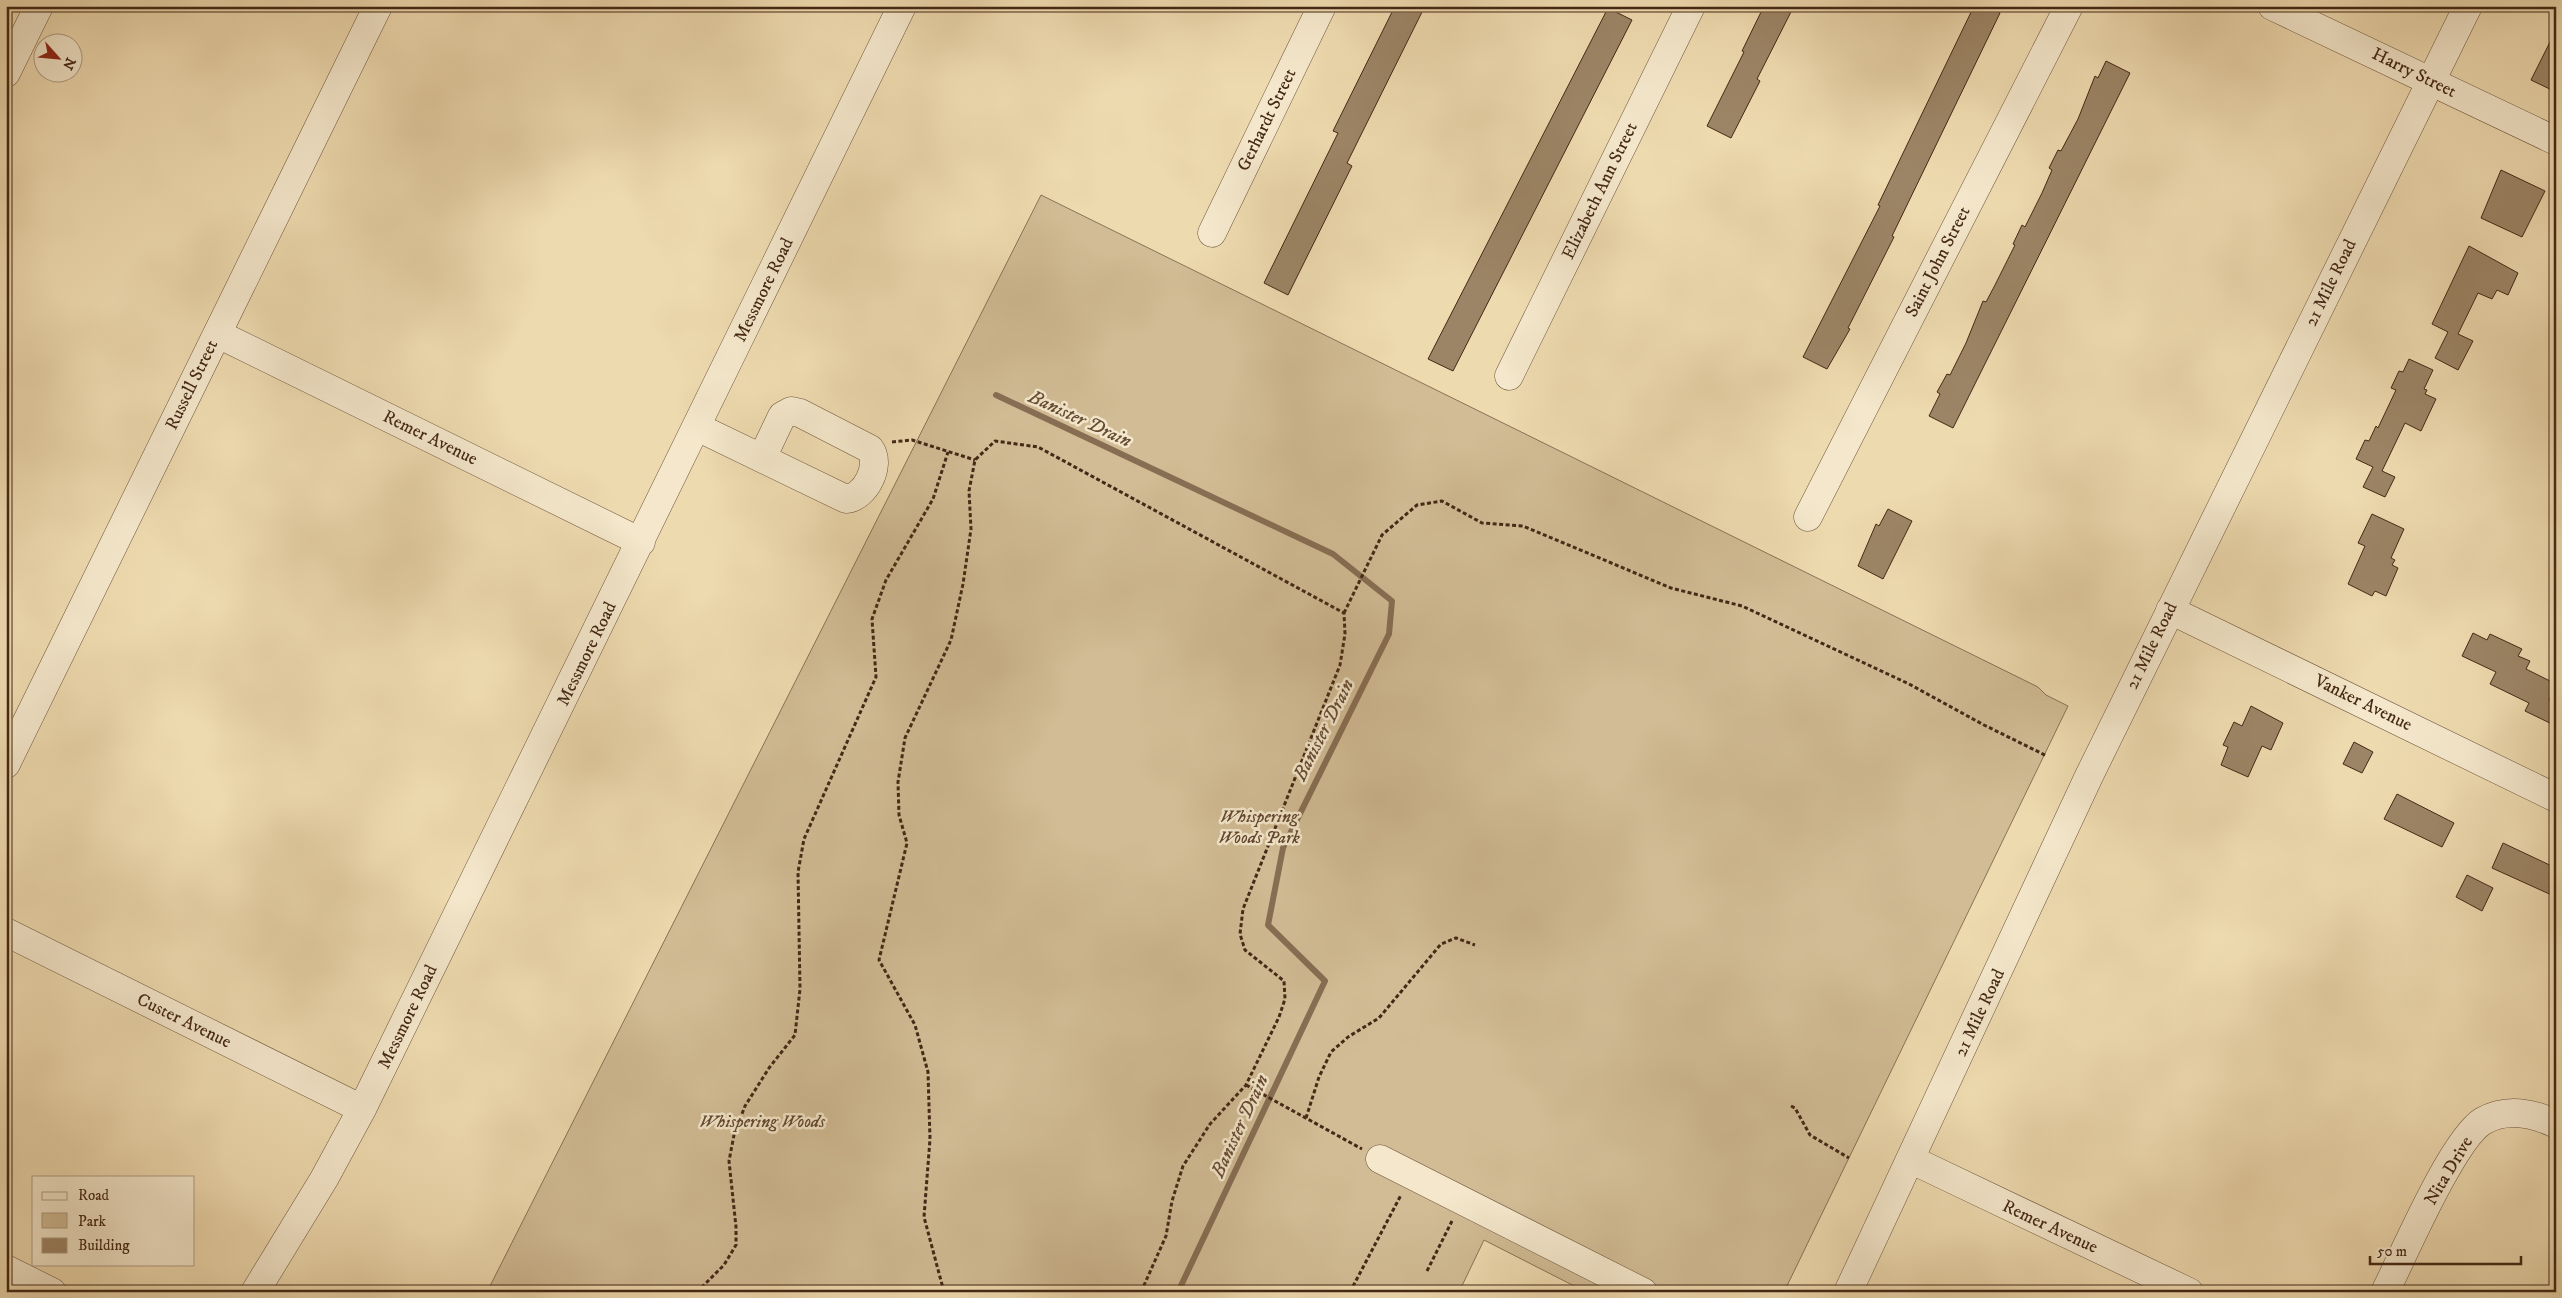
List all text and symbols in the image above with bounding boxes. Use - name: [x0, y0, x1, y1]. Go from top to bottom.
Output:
- north arrow: [32, 32, 82, 82]
- street label: Harry Street: [2368, 43, 2460, 103]
- text: N: [58, 54, 79, 73]
- street label: Gerhardt Street: [1233, 65, 1301, 175]
- street label: Elizabeth Ann Street: [1557, 119, 1643, 263]
- street label: Saint John Street: [1901, 203, 1975, 321]
- street label: Messmore Road: [729, 234, 799, 346]
- street label: 21 Mile Road: [2300, 236, 2362, 330]
- street label: Russell Street: [161, 336, 223, 434]
- water label: Banister Drain: [1024, 385, 1135, 453]
- street label: Remer Avenue: [379, 406, 481, 470]
- street label: Messmore Road: [552, 598, 622, 710]
- street label: 21 Mile Road: [2121, 599, 2183, 693]
- street label: Vanker Avenue: [2310, 669, 2415, 736]
- water label: Banister Drain: [1288, 675, 1360, 785]
- park label: Whispering Woods Park: [1218, 806, 1300, 849]
- street label: Messmore Road: [373, 961, 443, 1073]
- street label: 21 Mile Road: [1950, 966, 2010, 1060]
- street label: Custer Avenue: [133, 989, 235, 1053]
- water label: Banister Drain: [1206, 1071, 1274, 1182]
- park label: Whispering Woods: [699, 1111, 825, 1133]
- street label: Nita Drive: [2420, 1133, 2478, 1209]
- legend: [32, 1176, 195, 1266]
- text: Road: [78, 1186, 110, 1205]
- street label: Remer Avenue: [1999, 1195, 2101, 1259]
- text: Park: [78, 1212, 107, 1231]
- scale bar: [2370, 1233, 2521, 1265]
- text: Building: [78, 1236, 130, 1255]
- text: 50 m: [2377, 1242, 2407, 1261]

